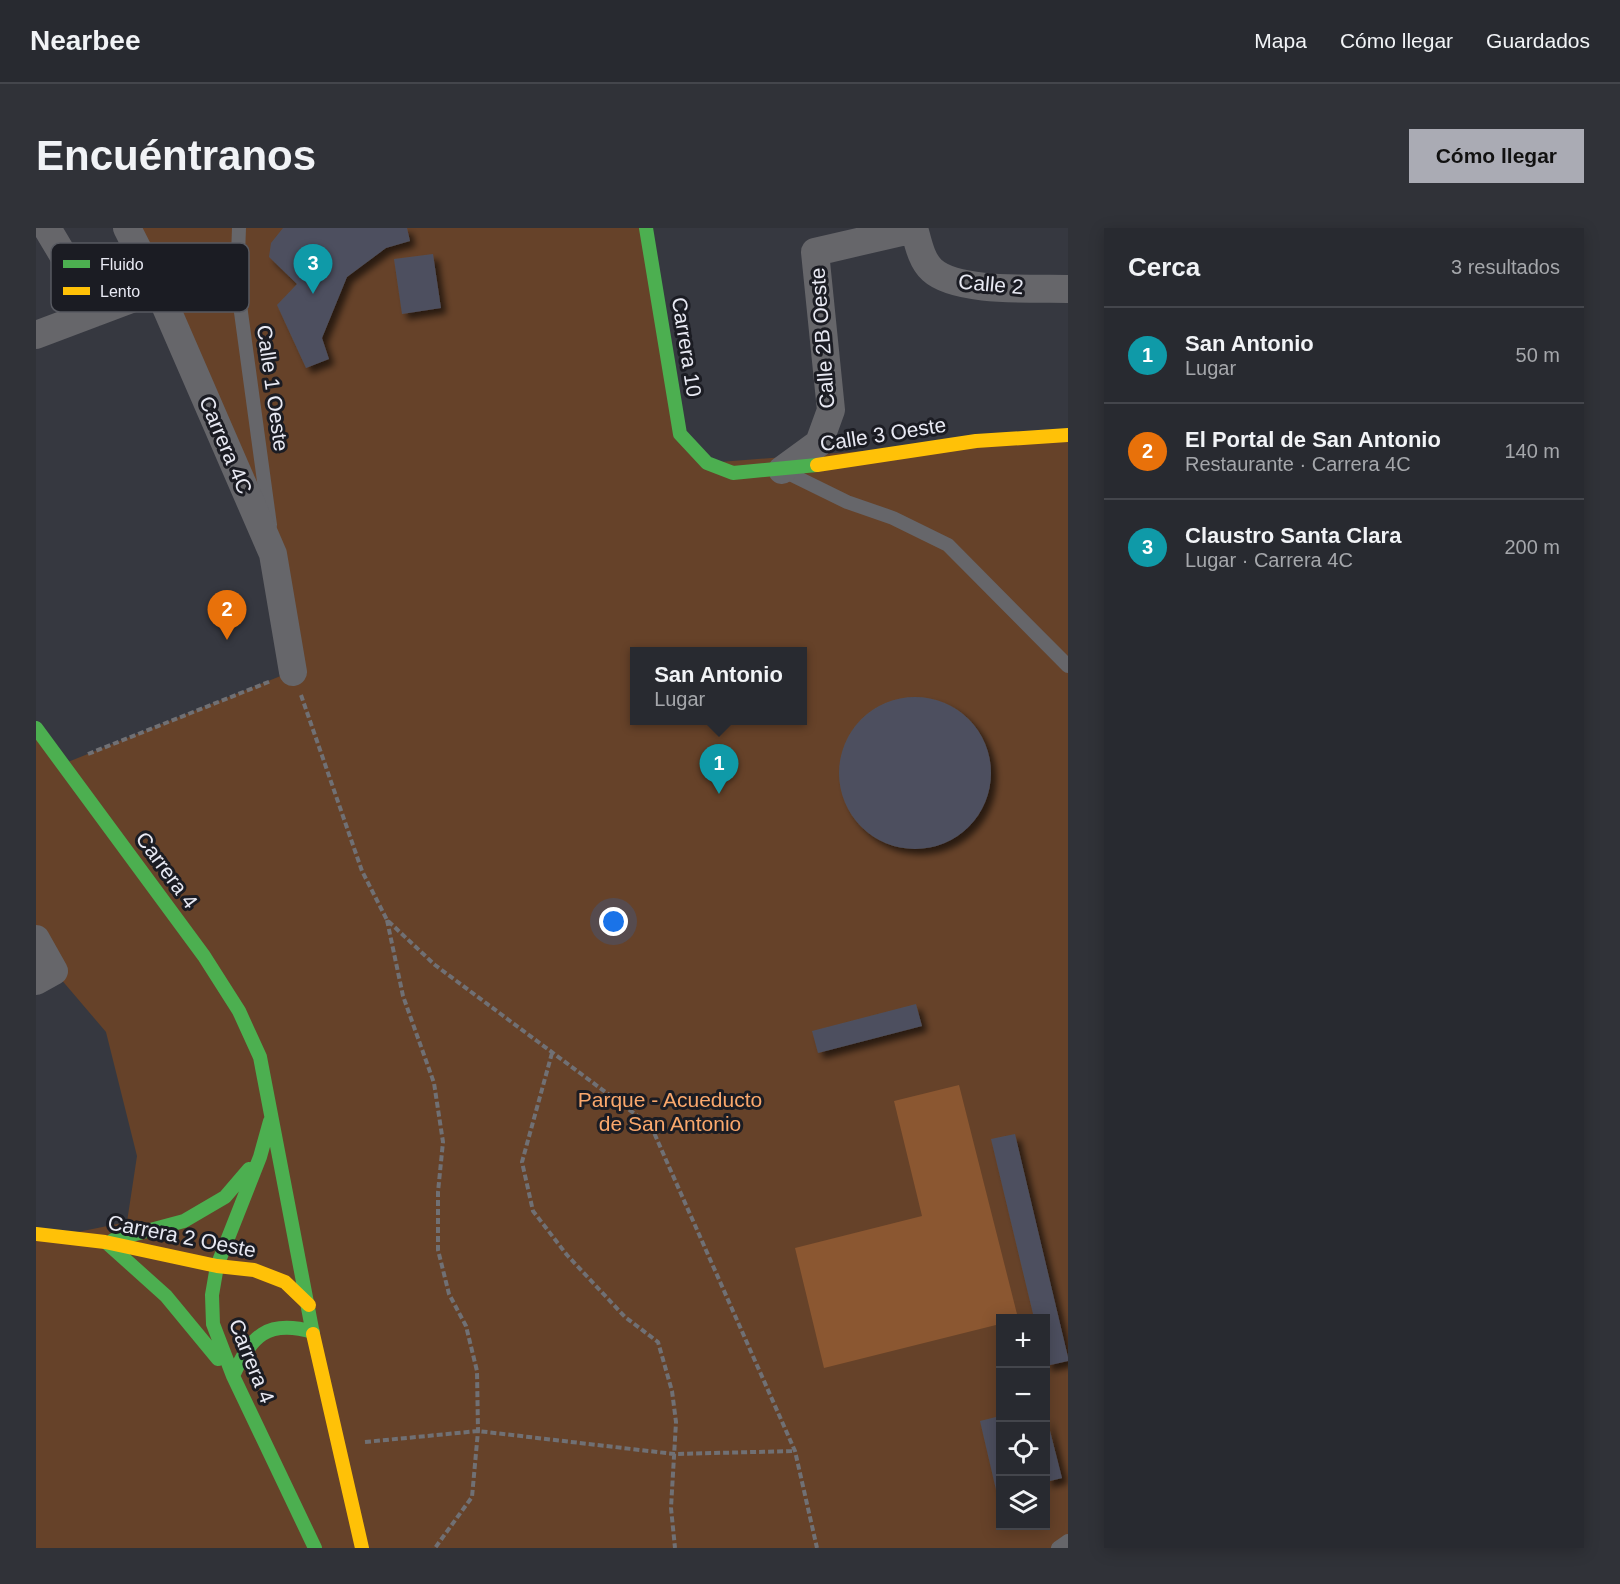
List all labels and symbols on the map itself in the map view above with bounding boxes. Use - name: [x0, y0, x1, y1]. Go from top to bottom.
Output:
- legend: [51, 243, 249, 312]
- pin: 3: [294, 244, 332, 294]
- text: Fluido: [100, 256, 144, 273]
- street label: Calle 2B Oeste: [806, 267, 838, 409]
- street label: Calle 2: [957, 270, 1025, 298]
- text: Lento: [100, 283, 140, 300]
- street label: Carrera 10: [668, 296, 706, 398]
- street label: Calle 1 Oeste: [253, 323, 293, 453]
- street label: Carrera 4C: [195, 393, 257, 497]
- street label: Calle 3 Oeste: [818, 413, 948, 455]
- pin: 2: [208, 590, 246, 640]
- pin: 1: [700, 744, 738, 794]
- street label: Carrera 4: [132, 827, 203, 913]
- your location: [599, 907, 628, 936]
- park label: Parque - Acueducto de San Antonio: [578, 1088, 762, 1135]
- street label: Carrera 2 Oeste: [106, 1210, 258, 1262]
- street label: Carrera 4: [225, 1316, 279, 1407]

